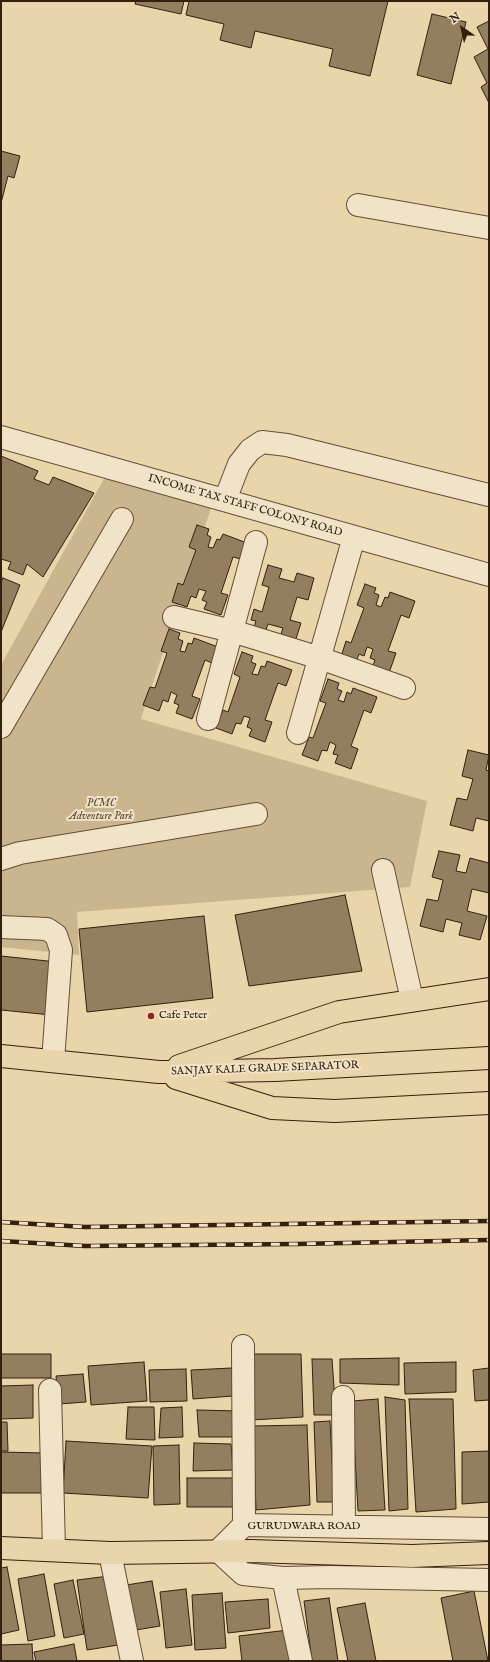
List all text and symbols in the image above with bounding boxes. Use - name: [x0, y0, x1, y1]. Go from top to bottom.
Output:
- north arrow: [442, 8, 482, 48]
- text: N: [447, 10, 463, 27]
- street label: INCOME TAX STAFF COLONY ROAD: [146, 472, 344, 540]
- park label: PCMC Adventure Park: [69, 797, 133, 823]
- place label: Cafe Peter: [159, 1009, 207, 1023]
- marker: Cafe Peter: [146, 1011, 156, 1021]
- street label: SANJAY KALE GRADE SEPARATOR: [171, 1059, 359, 1079]
- street label: GURUDWARA ROAD: [248, 1520, 360, 1534]

